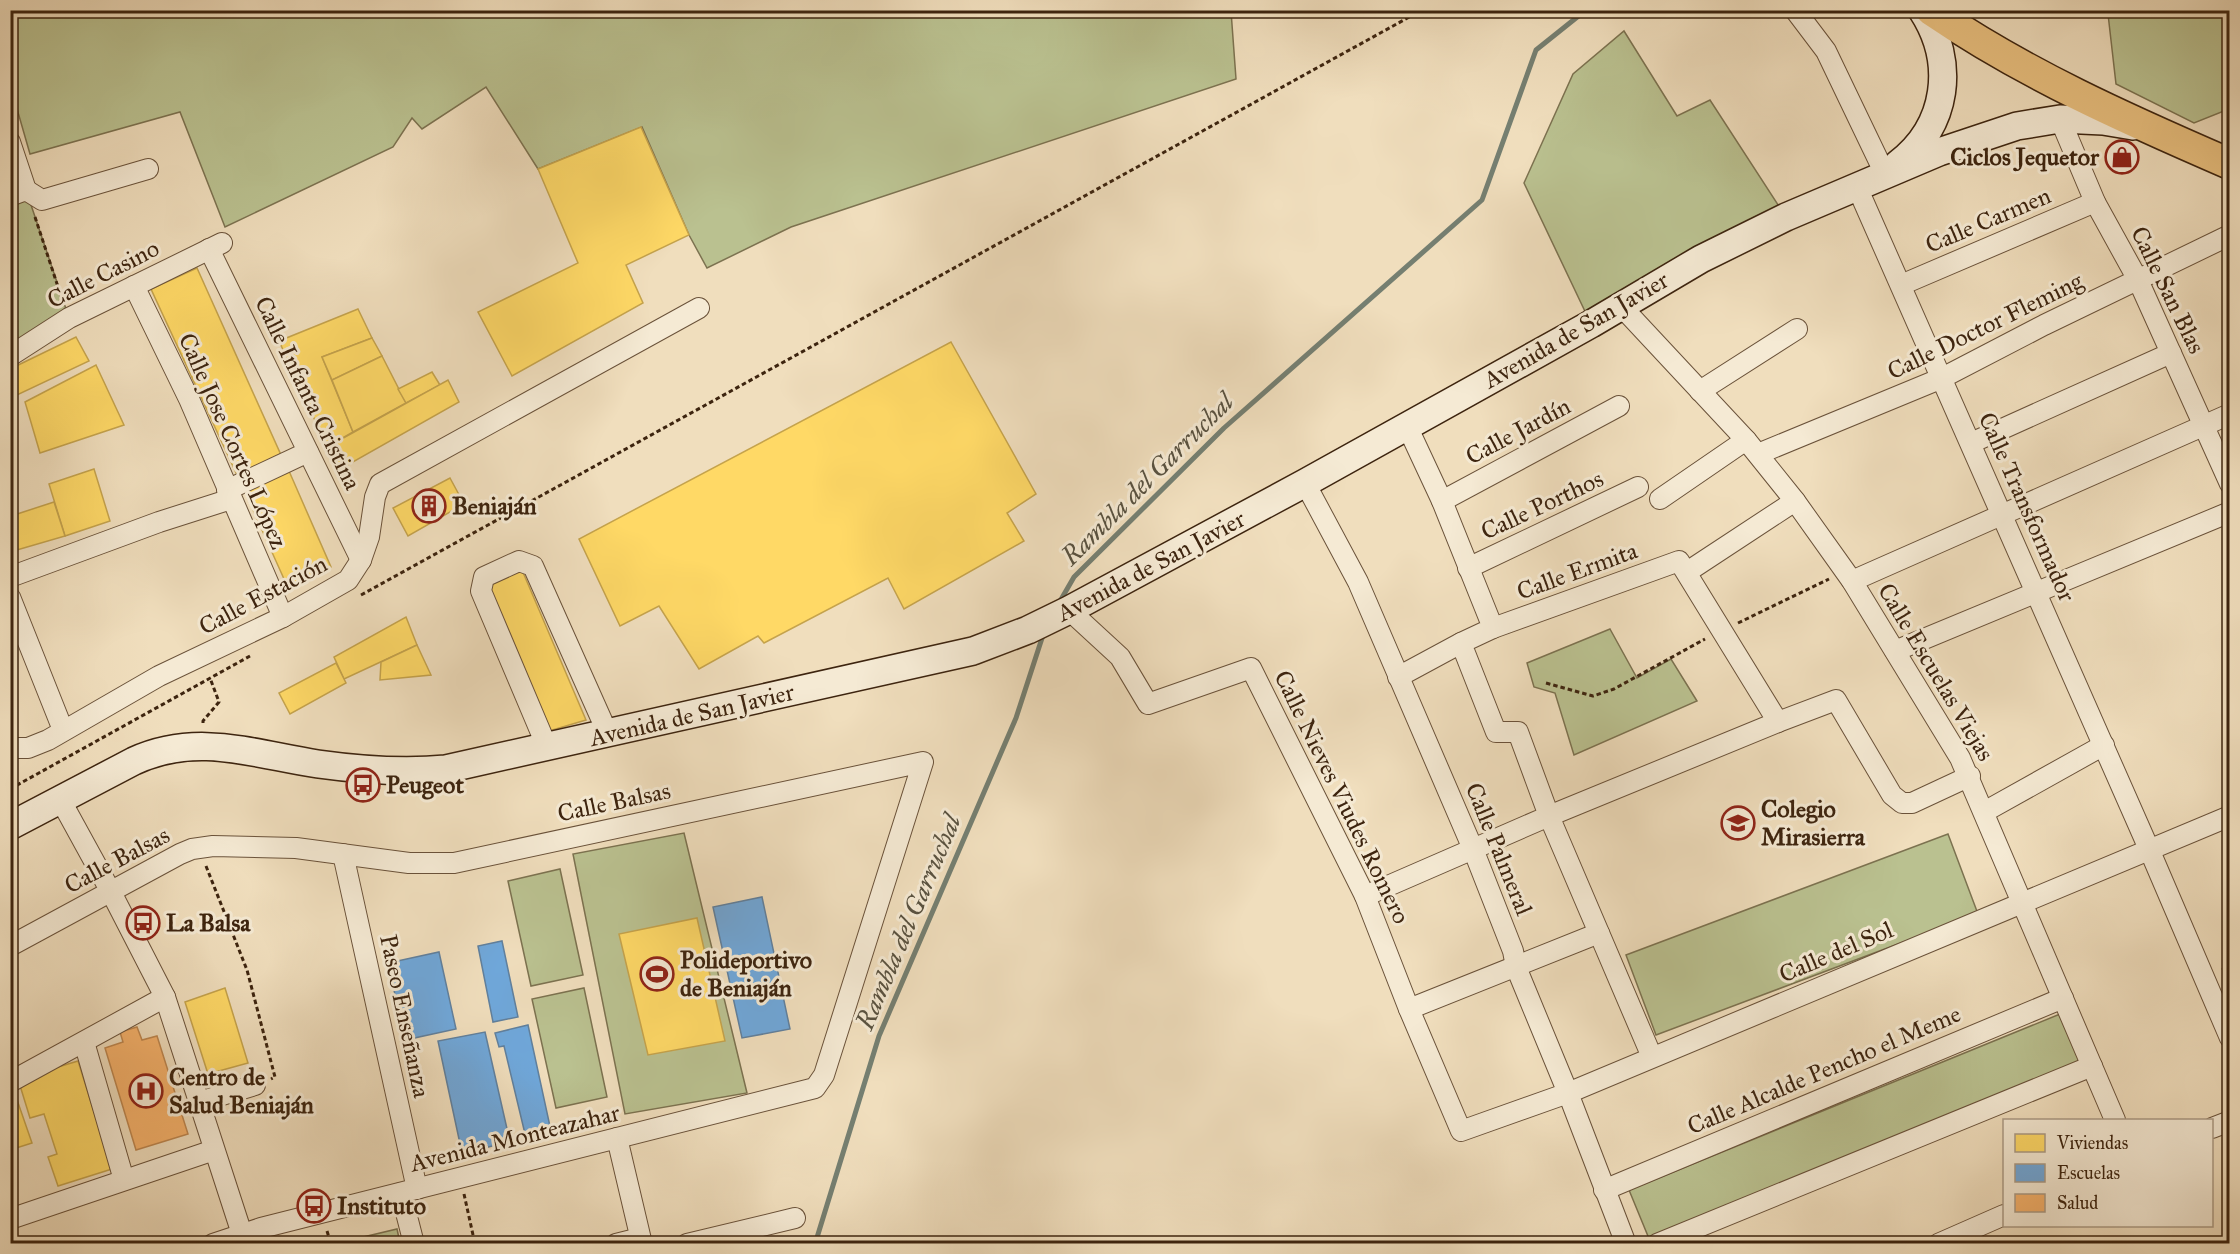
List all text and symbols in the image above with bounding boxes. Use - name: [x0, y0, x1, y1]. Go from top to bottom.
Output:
- shop icon: Ciclos Jequetor: [2104, 139, 2140, 175]
- place label: Ciclos Jequetor: [1950, 142, 2100, 172]
- street label: Calle Carmen: [1921, 180, 2055, 260]
- street label: Calle San Blas: [2124, 221, 2212, 359]
- street label: Calle Casino: [42, 233, 164, 315]
- street label: Avenida de San Javier: [1477, 265, 1674, 396]
- street label: Calle Doctor Fleming: [1882, 265, 2088, 386]
- street label: Calle Infanta Cristina: [248, 291, 368, 495]
- street label: Calle Jose Cortes López: [172, 328, 294, 554]
- water label: Rambla del Garruchal: [1053, 385, 1241, 573]
- street label: Calle Jardín: [1460, 391, 1576, 471]
- street label: Calle Transformador: [1972, 408, 2082, 606]
- street label: Calle Porthos: [1476, 464, 1608, 546]
- building icon: Beniaján: [411, 488, 447, 524]
- place label: Beniaján: [452, 491, 537, 521]
- street label: Avenida de San Javier: [1051, 504, 1250, 629]
- street label: Calle Ermita: [1513, 535, 1642, 607]
- street label: Calle Estación: [194, 549, 332, 641]
- street label: Calle Escuelas Viejas: [1871, 578, 2001, 766]
- street label: Calle Nieves Viudes Romero: [1268, 665, 1416, 929]
- street label: Avenida de San Javier: [586, 677, 797, 753]
- bus stop icon: Peugeot: [345, 767, 381, 803]
- place label: Peugeot: [386, 770, 464, 800]
- street label: Calle Balsas: [555, 775, 673, 829]
- street label: Calle Palmeral: [1459, 778, 1539, 920]
- place label: Colegio Mirasierra: [1761, 794, 1866, 852]
- school or university icon: Colegio Mirasierra: [1720, 805, 1756, 841]
- water label: Rambla del Garruchal: [848, 808, 969, 1035]
- street label: Calle Balsas: [59, 820, 175, 900]
- bus stop icon: La Balsa: [125, 905, 161, 941]
- place label: La Balsa: [166, 908, 251, 938]
- street label: Calle del Sol: [1775, 914, 1898, 989]
- street label: Paseo Enseñanza: [373, 932, 437, 1101]
- place label: Polideportivo de Beniaján: [680, 945, 812, 1003]
- sports icon: Polideportivo de Beniaján: [639, 956, 675, 992]
- street label: Calle Alcalde Pencho el Meme: [1683, 999, 1965, 1141]
- place label: Centro de Salud Beniaján: [169, 1062, 314, 1120]
- hospital icon: Centro de Salud Beniaján: [128, 1073, 164, 1109]
- street label: Avenida Monteazahar: [406, 1097, 623, 1179]
- legend: [2003, 1119, 2213, 1227]
- text: Viviendas: [2056, 1132, 2128, 1154]
- text: Escuelas: [2057, 1162, 2120, 1184]
- bus stop icon: Instituto: [296, 1188, 332, 1224]
- place label: Instituto: [337, 1191, 426, 1221]
- text: Salud: [2057, 1192, 2098, 1214]

